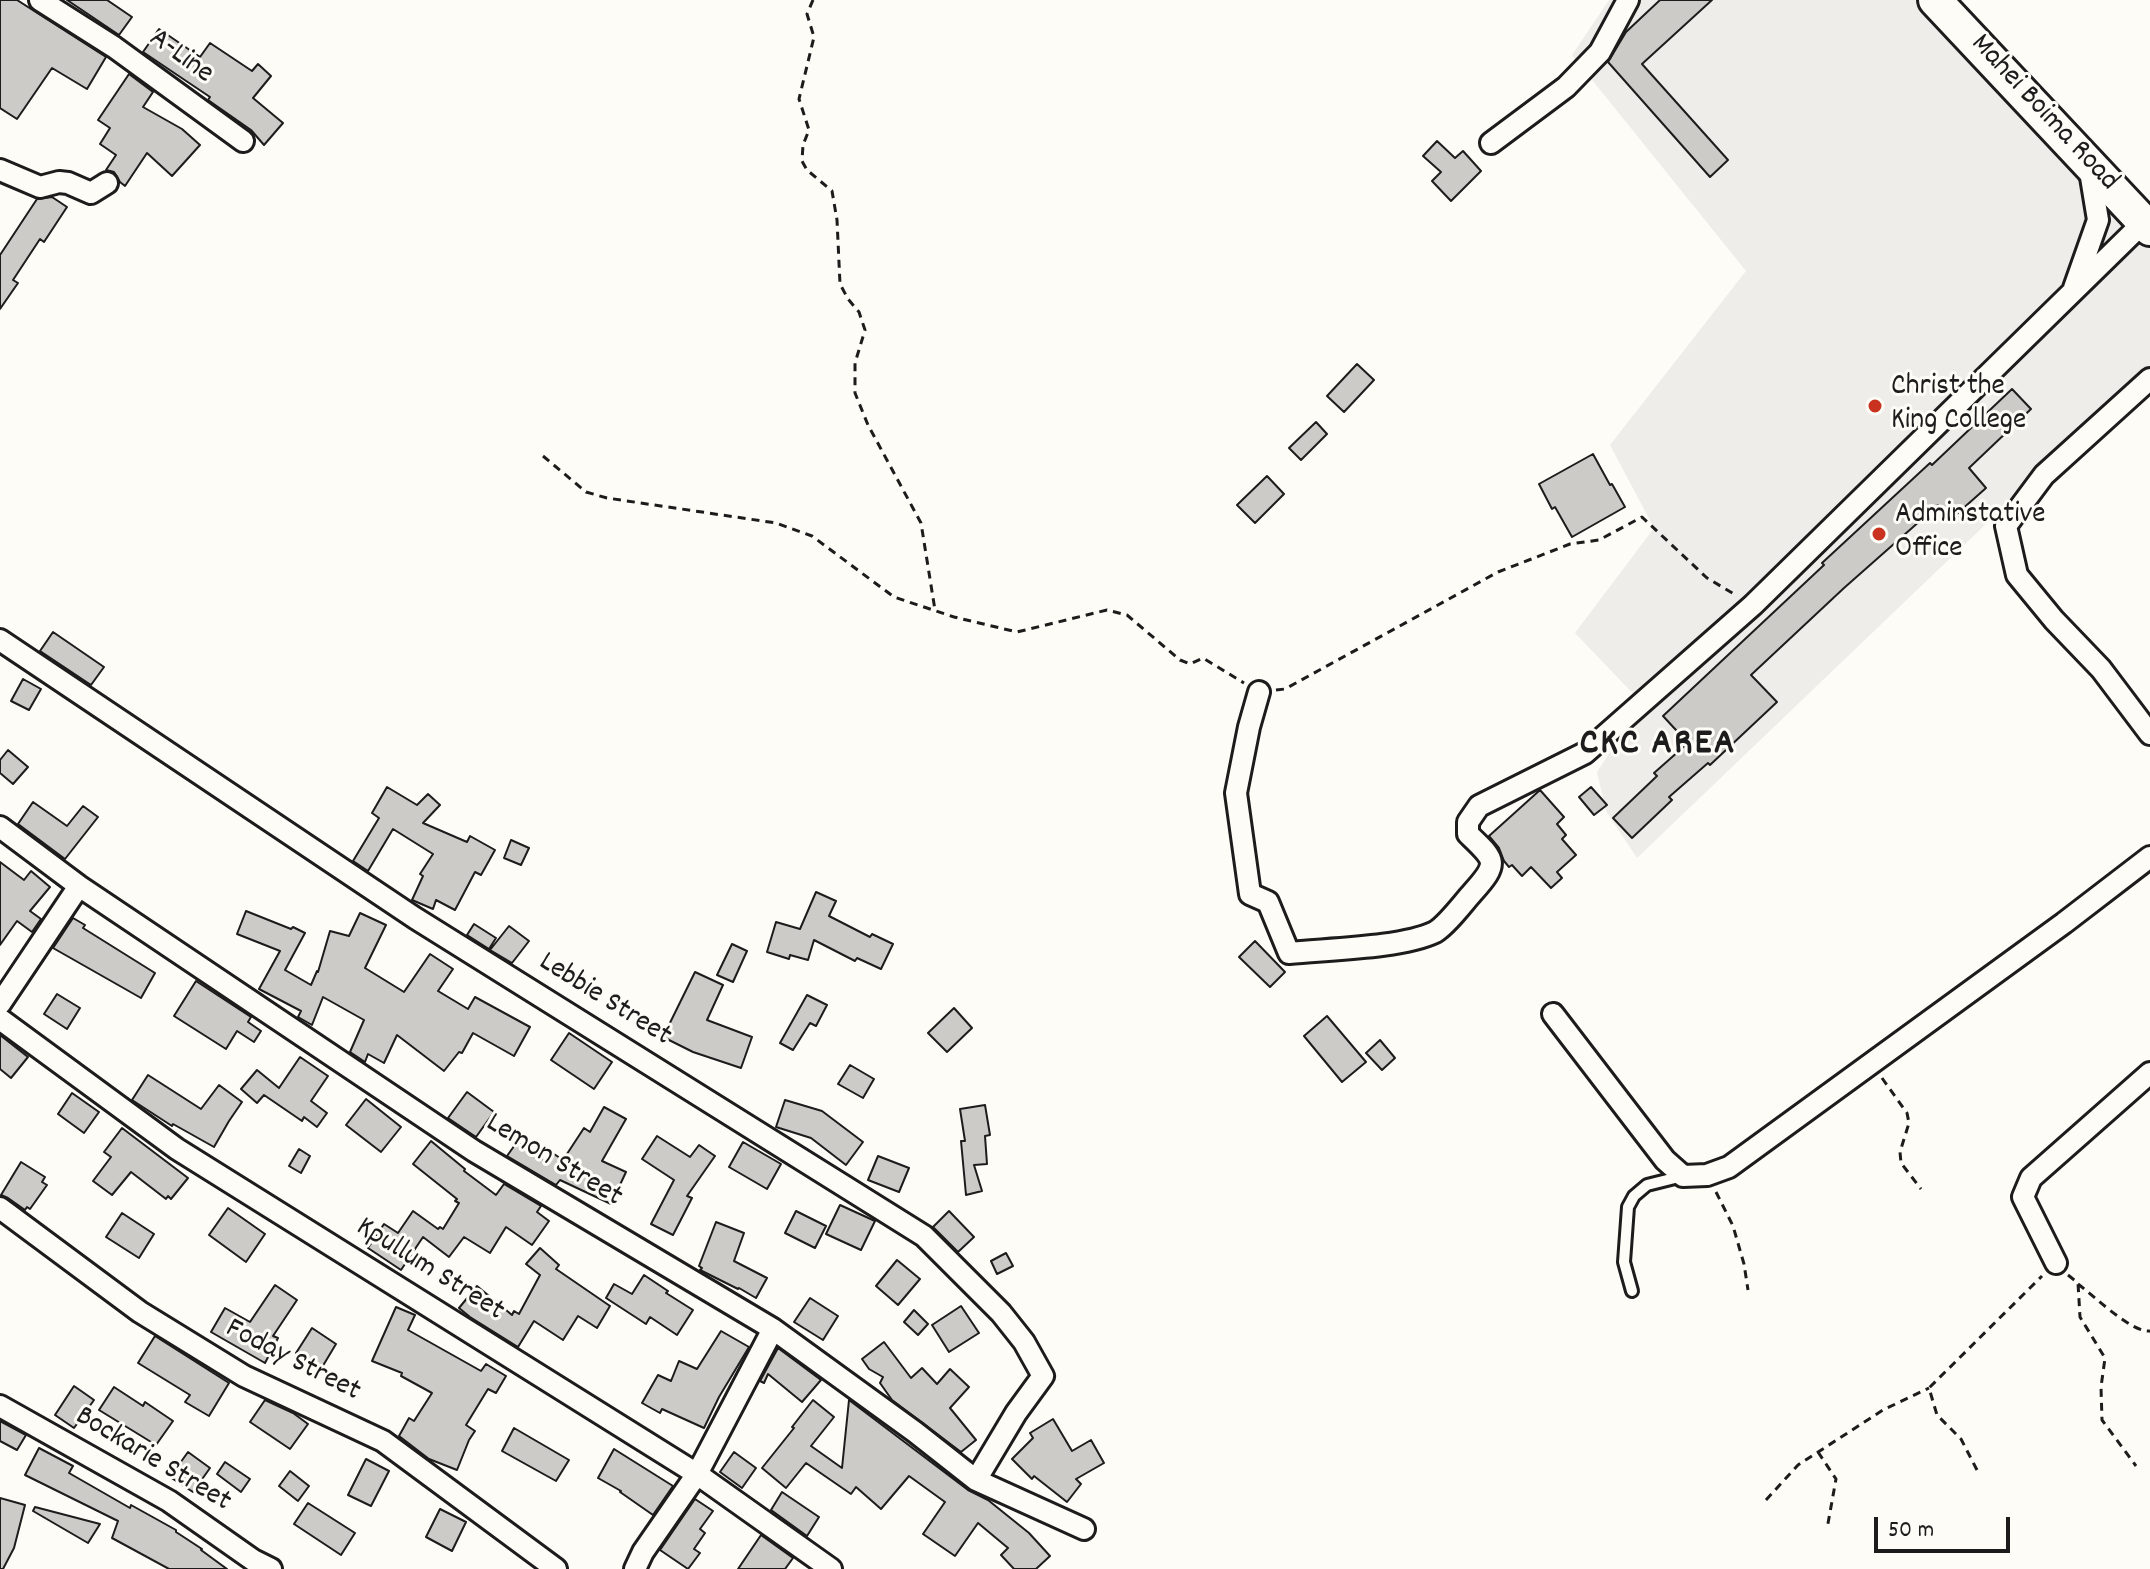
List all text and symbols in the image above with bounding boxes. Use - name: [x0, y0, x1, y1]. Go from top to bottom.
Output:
- street label: A-Line: [141, 22, 219, 94]
- street label: Mahei Boima Road: [1961, 28, 2125, 200]
- place label: Christ the King College: [1891, 371, 2026, 442]
- marker: Christ the King College: [1866, 397, 1884, 415]
- place label: Adminstative Office: [1895, 499, 2045, 570]
- marker: Adminstative Office: [1870, 525, 1888, 543]
- district label: CKC AREA: [1579, 724, 1737, 770]
- street label: Lebbie Street: [531, 946, 677, 1056]
- street label: Lemon Street: [478, 1107, 628, 1217]
- street label: Kpullum Street: [348, 1211, 510, 1331]
- street label: Foday Street: [218, 1313, 366, 1411]
- street label: Bockarie Street: [67, 1400, 237, 1522]
- scale bar: [1878, 1501, 2014, 1551]
- text: 50 m: [1888, 1514, 1934, 1548]

